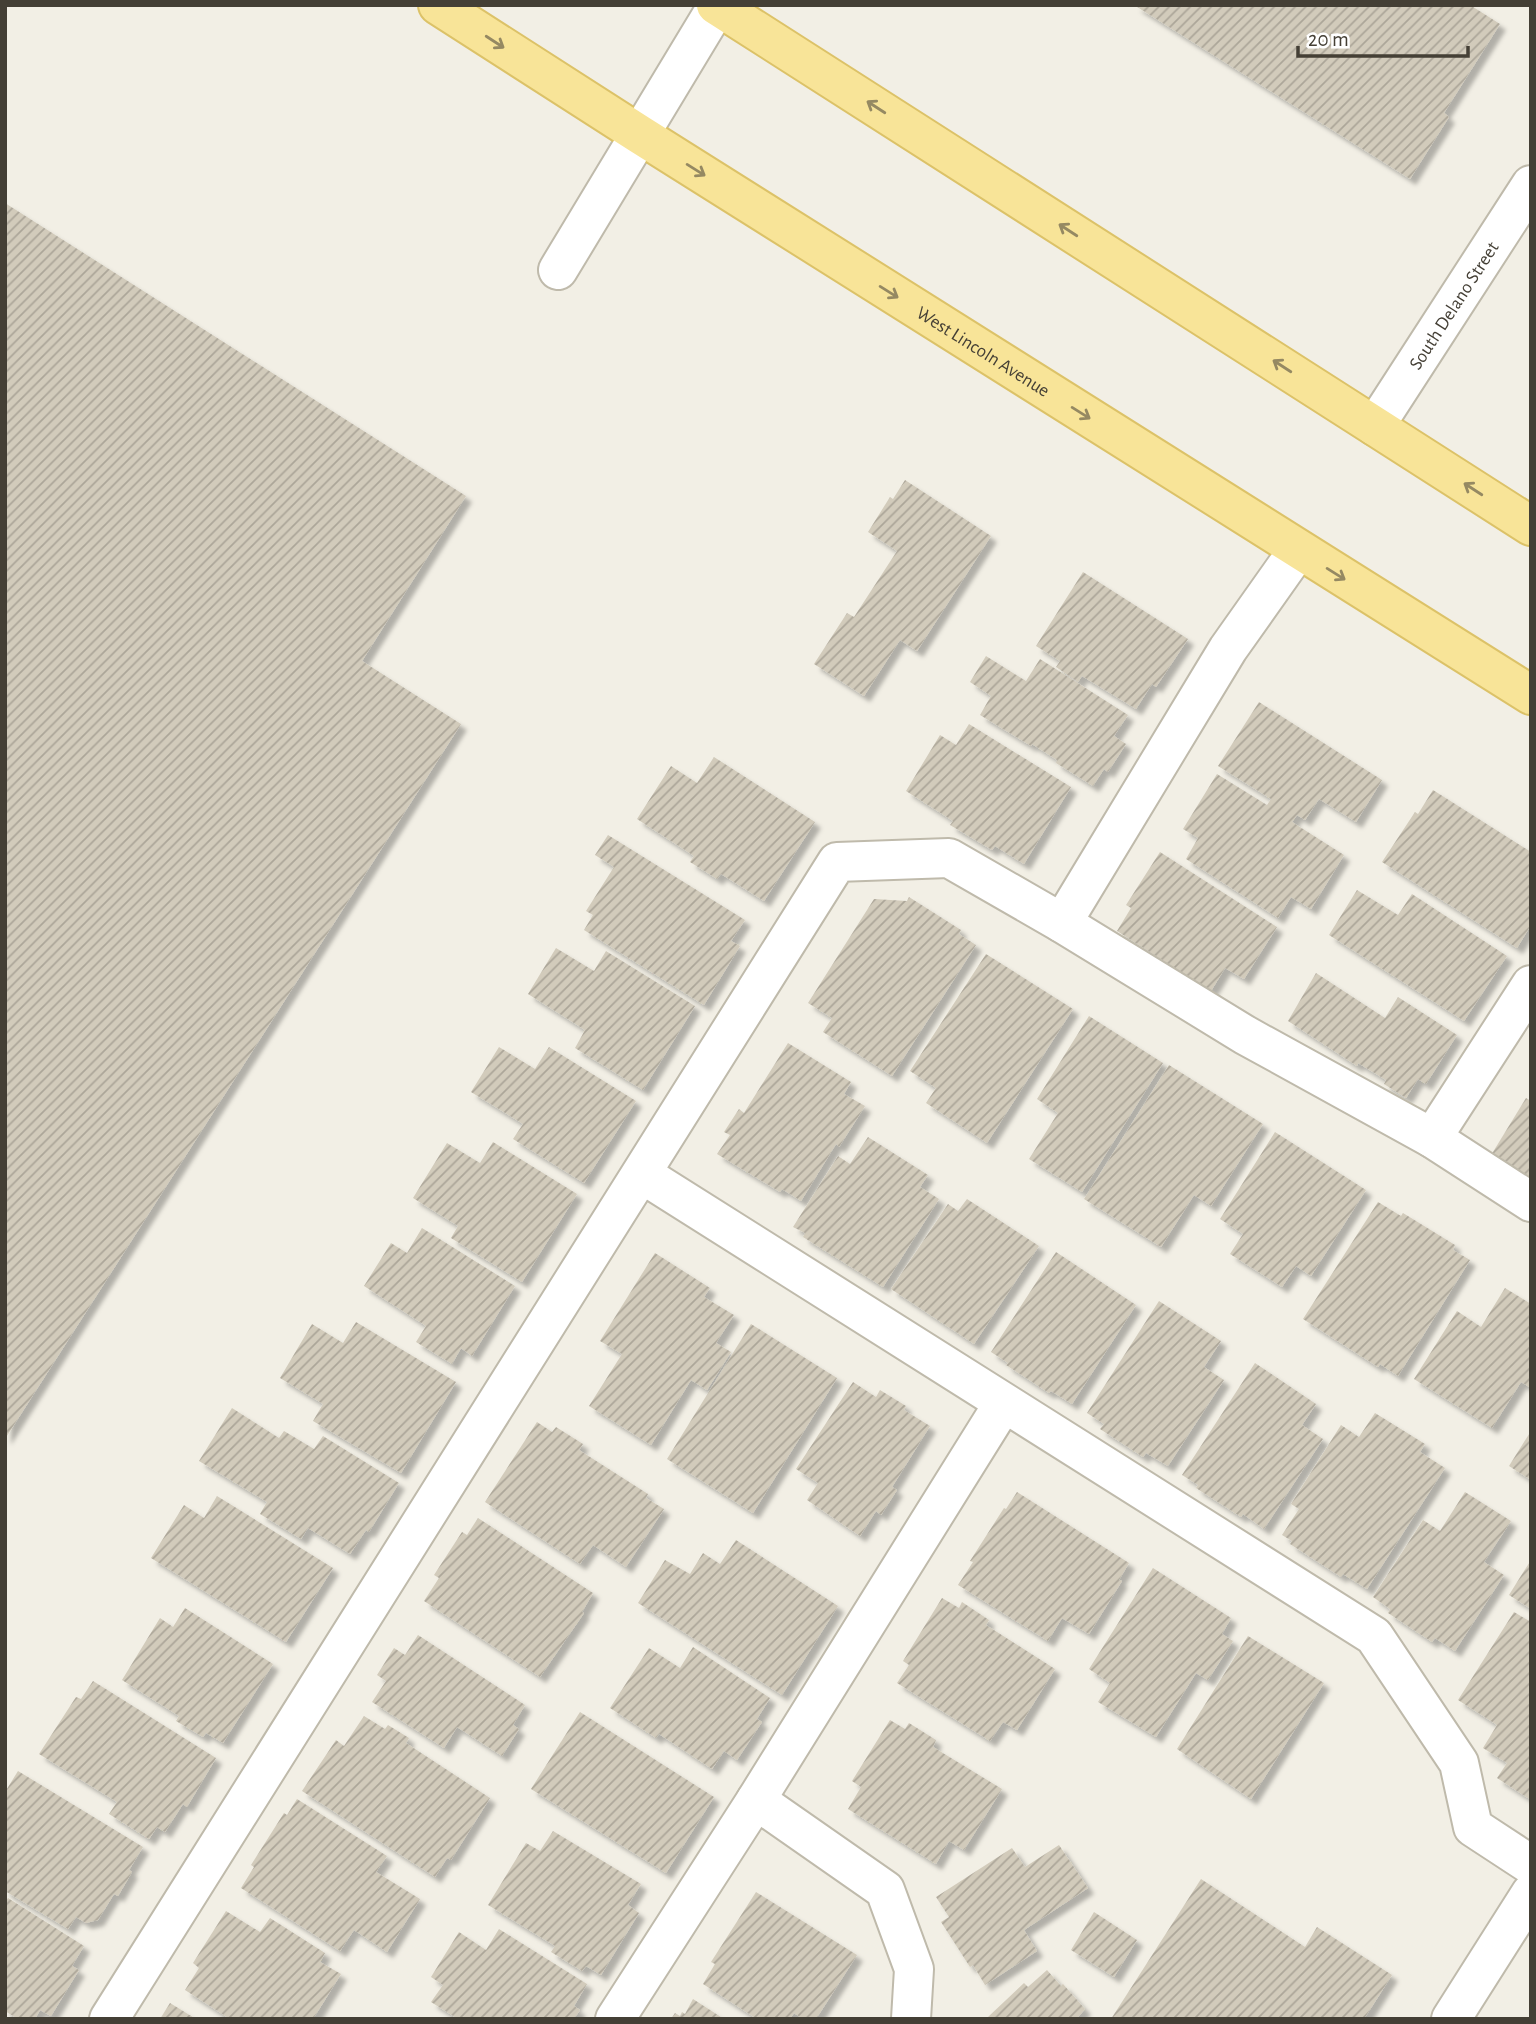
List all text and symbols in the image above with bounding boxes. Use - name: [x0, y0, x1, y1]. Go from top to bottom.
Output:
- scale bar: [1298, 14, 1468, 58]
- text: 20 m: [1308, 29, 1349, 50]
- one-way arrow: [485, 35, 505, 49]
- one-way arrow: [867, 100, 886, 115]
- one-way arrow: [686, 164, 706, 178]
- one-way arrow: [1059, 222, 1078, 237]
- street label: South Delano Street: [1406, 239, 1503, 373]
- one-way arrow: [878, 285, 898, 299]
- street label: West Lincoln Avenue: [913, 303, 1053, 401]
- one-way arrow: [1272, 359, 1292, 373]
- one-way arrow: [1071, 407, 1091, 421]
- one-way arrow: [1464, 482, 1484, 496]
- one-way arrow: [1326, 566, 1345, 581]

